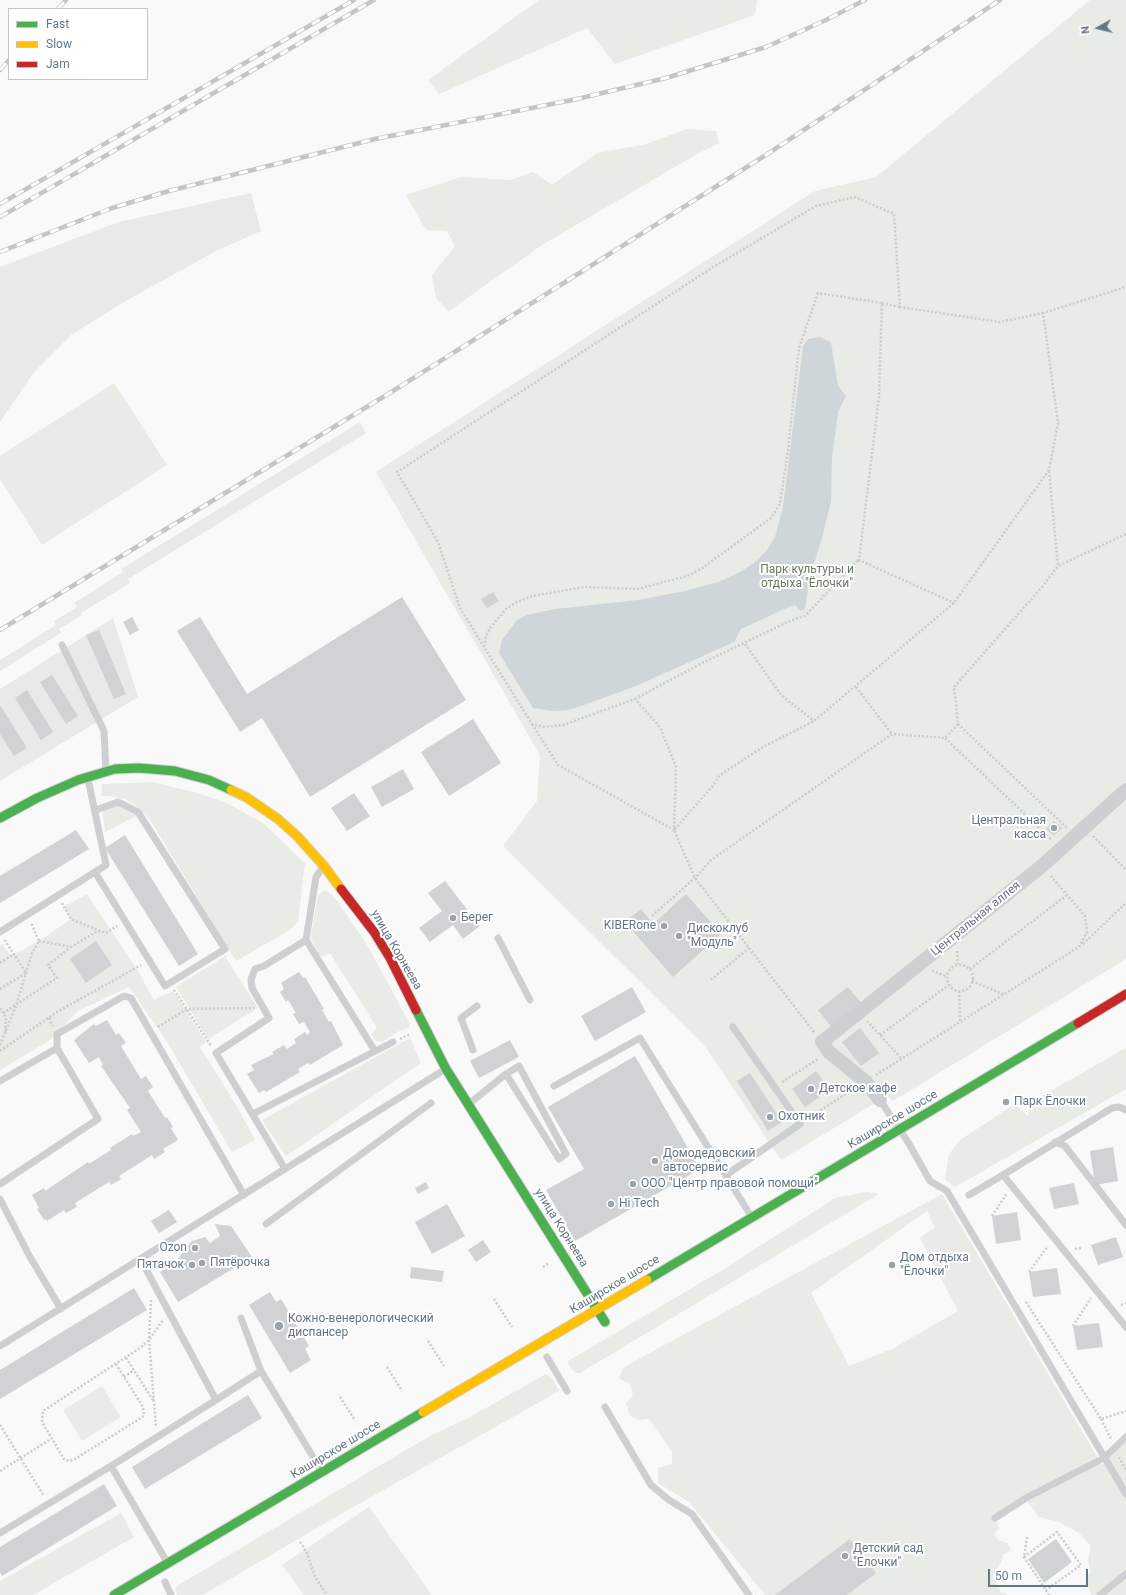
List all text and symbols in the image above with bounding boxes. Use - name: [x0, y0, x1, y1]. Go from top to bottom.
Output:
- legend: [8, 8, 148, 80]
- north arrow: [1078, 8, 1118, 48]
- text: Fast: [46, 17, 69, 31]
- text: N: [1079, 25, 1093, 34]
- text: Slow: [46, 37, 72, 51]
- text: Jam: [46, 57, 70, 71]
- park label: Парк культуры и отдыха "Ёлочки": [760, 563, 854, 591]
- place label: Центральная касса: [971, 814, 1046, 842]
- marker: Центральная касса: [1049, 823, 1059, 833]
- street label: Центральная аллея: [928, 879, 1024, 959]
- street label: улица Корнеева: [367, 907, 425, 993]
- place label: Берег: [461, 911, 493, 925]
- marker: Берег: [448, 913, 458, 923]
- place label: KIBERone: [604, 919, 656, 933]
- marker: KIBERone: [659, 921, 669, 931]
- place label: Дискоклуб "Модуль": [687, 922, 748, 950]
- marker: Дискоклуб "Модуль": [674, 931, 684, 941]
- place label: Детское кафе: [819, 1082, 897, 1096]
- marker: Детское кафе: [806, 1084, 816, 1094]
- street label: Каширское шоссе: [846, 1088, 940, 1152]
- place label: Парк Ёлочки: [1014, 1095, 1086, 1109]
- marker: Парк Ёлочки: [1001, 1097, 1011, 1107]
- place label: Охотник: [778, 1110, 825, 1124]
- marker: Охотник: [765, 1112, 775, 1122]
- place label: Домодедовский автосервис: [663, 1147, 755, 1175]
- marker: Домодедовский автосервис: [650, 1156, 660, 1166]
- place label: ООО "Центр правовой помощи": [641, 1177, 818, 1191]
- marker: ООО "Центр правовой помощи": [628, 1179, 638, 1189]
- street label: улица Корнеева: [531, 1186, 591, 1270]
- place label: Hi Tech: [619, 1197, 659, 1211]
- marker: Hi Tech: [606, 1199, 616, 1209]
- place label: Ozon: [159, 1241, 187, 1255]
- marker: Ozon: [190, 1243, 200, 1253]
- place label: Дом отдыха "Ёлочки": [900, 1251, 969, 1279]
- street label: Каширское шоссе: [568, 1253, 662, 1317]
- place label: Пятёрочка: [210, 1256, 270, 1270]
- place label: Пятачок: [137, 1258, 184, 1272]
- marker: Пятёрочка: [197, 1258, 207, 1268]
- marker: Пятачок: [187, 1260, 197, 1270]
- marker: Дом отдыха "Ёлочки": [887, 1260, 897, 1270]
- place label: Кожно-венерологический диспансер: [288, 1312, 434, 1340]
- marker: Кожно-венерологический диспансер: [273, 1320, 285, 1332]
- street label: Каширское шоссе: [289, 1418, 383, 1482]
- place label: Детский сад "Елочки": [853, 1542, 923, 1570]
- marker: Детский сад "Елочки": [840, 1551, 850, 1561]
- scale bar: [990, 1561, 1090, 1587]
- text: 50 m: [995, 1569, 1022, 1583]

